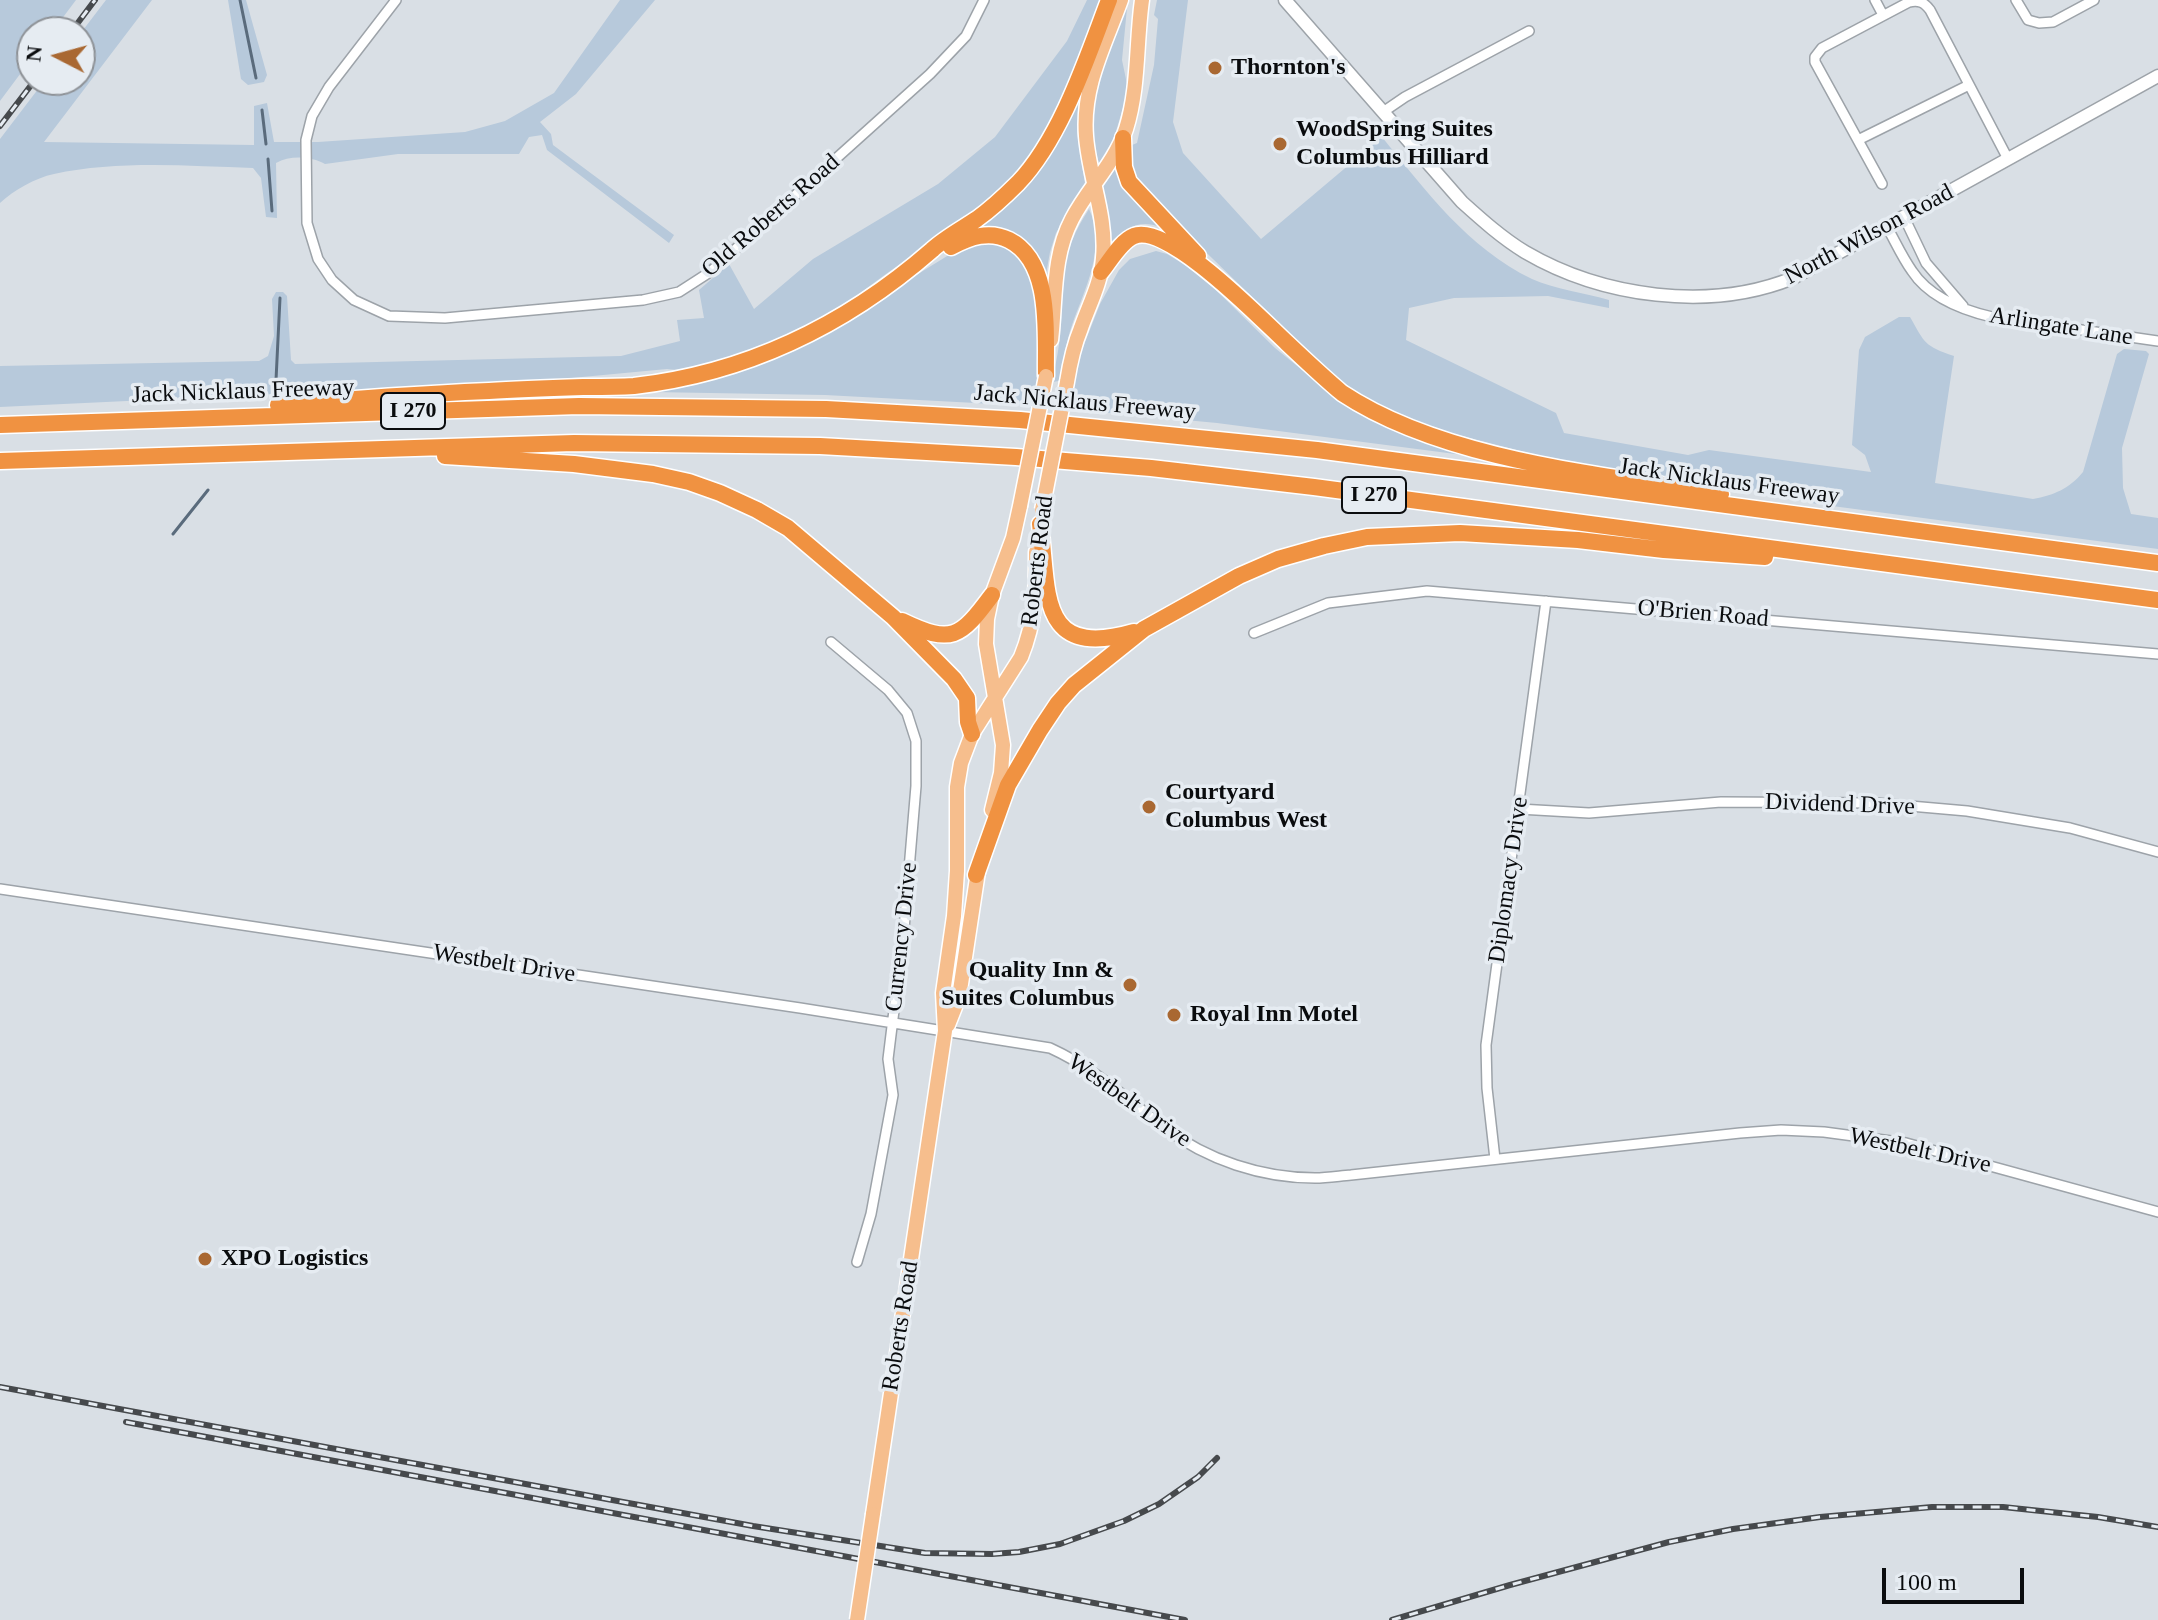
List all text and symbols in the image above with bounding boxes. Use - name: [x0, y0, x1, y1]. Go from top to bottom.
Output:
- north arrow: [16, 16, 96, 96]
- text: N: [20, 44, 47, 63]
- place label: Thornton's: [1231, 54, 1346, 82]
- marker: Thornton's: [1206, 59, 1224, 77]
- place label: WoodSpring Suites Columbus Hilliard: [1296, 116, 1493, 172]
- marker: WoodSpring Suites Columbus Hilliard: [1271, 135, 1289, 153]
- street label: Old Roberts Road: [696, 148, 846, 284]
- street label: North Wilson Road: [1780, 178, 1958, 292]
- street label: Arlingate Lane: [1987, 301, 2135, 353]
- street label: Jack Nicklaus Freeway: [131, 374, 355, 410]
- street label: Jack Nicklaus Freeway: [973, 379, 1197, 427]
- road number: I 270: [381, 393, 445, 429]
- street label: Jack Nicklaus Freeway: [1617, 452, 1841, 512]
- road number: I 270: [1342, 477, 1406, 513]
- street label: Roberts Road: [1016, 494, 1060, 628]
- street label: O'Brien Road: [1636, 594, 1770, 634]
- place label: Courtyard Columbus West: [1165, 779, 1327, 835]
- street label: Dividend Drive: [1765, 788, 1915, 822]
- street label: Diplomacy Drive: [1483, 795, 1535, 965]
- marker: Courtyard Columbus West: [1140, 798, 1158, 816]
- street label: Currency Drive: [880, 861, 924, 1013]
- street label: Westbelt Drive: [431, 939, 577, 989]
- place label: Quality Inn & Suites Columbus: [941, 957, 1114, 1013]
- marker: Quality Inn & Suites Columbus: [1121, 976, 1139, 994]
- place label: Royal Inn Motel: [1190, 1001, 1358, 1029]
- marker: Royal Inn Motel: [1165, 1006, 1183, 1024]
- street label: Westbelt Drive: [1062, 1048, 1196, 1154]
- street label: Westbelt Drive: [1847, 1122, 1993, 1180]
- place label: XPO Logistics: [221, 1245, 368, 1273]
- marker: XPO Logistics: [196, 1250, 214, 1268]
- street label: Roberts Road: [877, 1259, 925, 1393]
- scale bar: [1886, 1552, 2028, 1602]
- text: 100 m: [1896, 1569, 1957, 1595]

